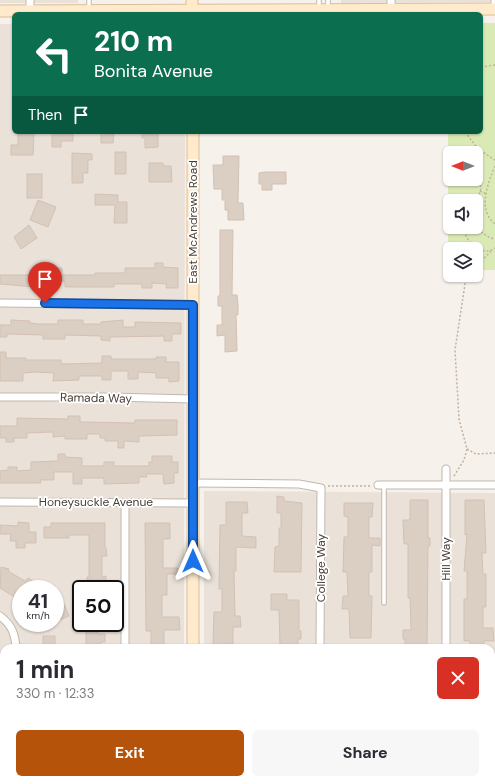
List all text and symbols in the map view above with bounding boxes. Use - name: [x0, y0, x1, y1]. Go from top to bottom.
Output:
- text: 210 m: [94, 23, 173, 60]
- icon: left: [28, 28, 80, 80]
- text: Bonita Avenue: [94, 59, 213, 83]
- icon: arrive: [70, 104, 92, 126]
- text: Then: [28, 105, 62, 125]
- north arrow: [443, 146, 483, 186]
- map controls: [443, 146, 483, 282]
- street label: East McAndrews Road: [185, 160, 201, 284]
- button: sound: [443, 194, 483, 234]
- button: layers: [443, 242, 483, 282]
- pin: [28, 262, 62, 303]
- icon: arrive: [34, 268, 56, 290]
- street label: Ramada Way: [60, 389, 132, 407]
- street label: Honeysuckle Avenue: [39, 494, 153, 510]
- street label: College Way: [313, 533, 329, 602]
- street label: Hill Way: [438, 537, 454, 581]
- position arrow: [172, 540, 214, 582]
- speed limit sign: 50: [72, 580, 124, 632]
- text: 41: [28, 588, 48, 614]
- text: km/h: [26, 609, 50, 622]
- text: 1 min: [16, 654, 74, 685]
- button: close: [437, 657, 479, 699]
- text: 330 m · 12:33: [16, 685, 94, 702]
- button: Exit: [16, 730, 244, 776]
- button: Share: [252, 730, 479, 776]

